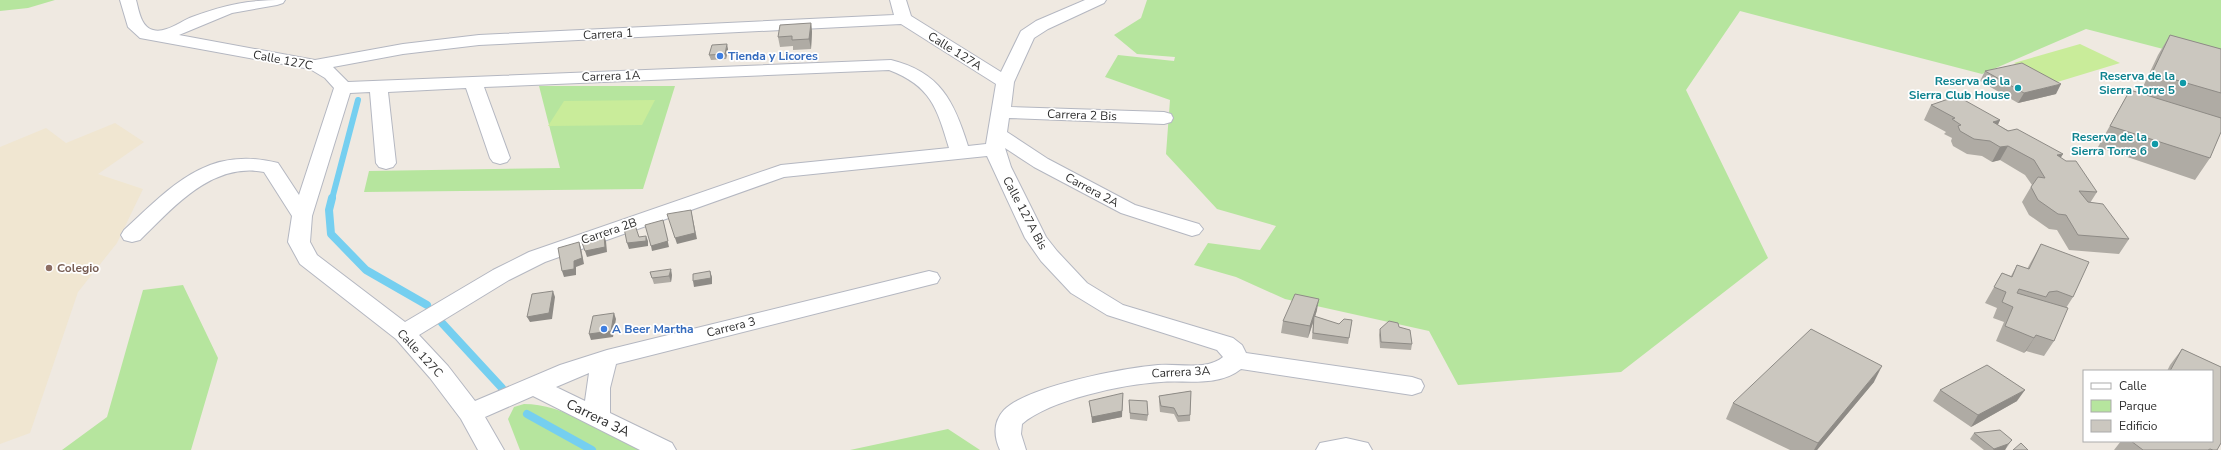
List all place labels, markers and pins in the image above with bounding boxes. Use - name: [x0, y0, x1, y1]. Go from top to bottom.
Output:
- place label: Tienda y Licores: [728, 48, 818, 64]
- marker: Tienda y Licores: [715, 51, 725, 61]
- place label: Reserva de la Sierra Torre 5: [2099, 68, 2175, 98]
- place label: Reserva de la Sierra Club House: [1909, 73, 2010, 103]
- marker: Reserva de la Sierra Torre 5: [2178, 78, 2188, 88]
- marker: Reserva de la Sierra Club House: [2013, 83, 2023, 93]
- place label: Reserva de la Sierra Torre 6: [2071, 129, 2147, 159]
- marker: Reserva de la Sierra Torre 6: [2150, 139, 2160, 149]
- place label: Colegio: [57, 260, 99, 276]
- marker: Colegio: [44, 263, 54, 273]
- place label: A Beer Martha: [612, 321, 694, 337]
- marker: A Beer Martha: [599, 324, 609, 334]

